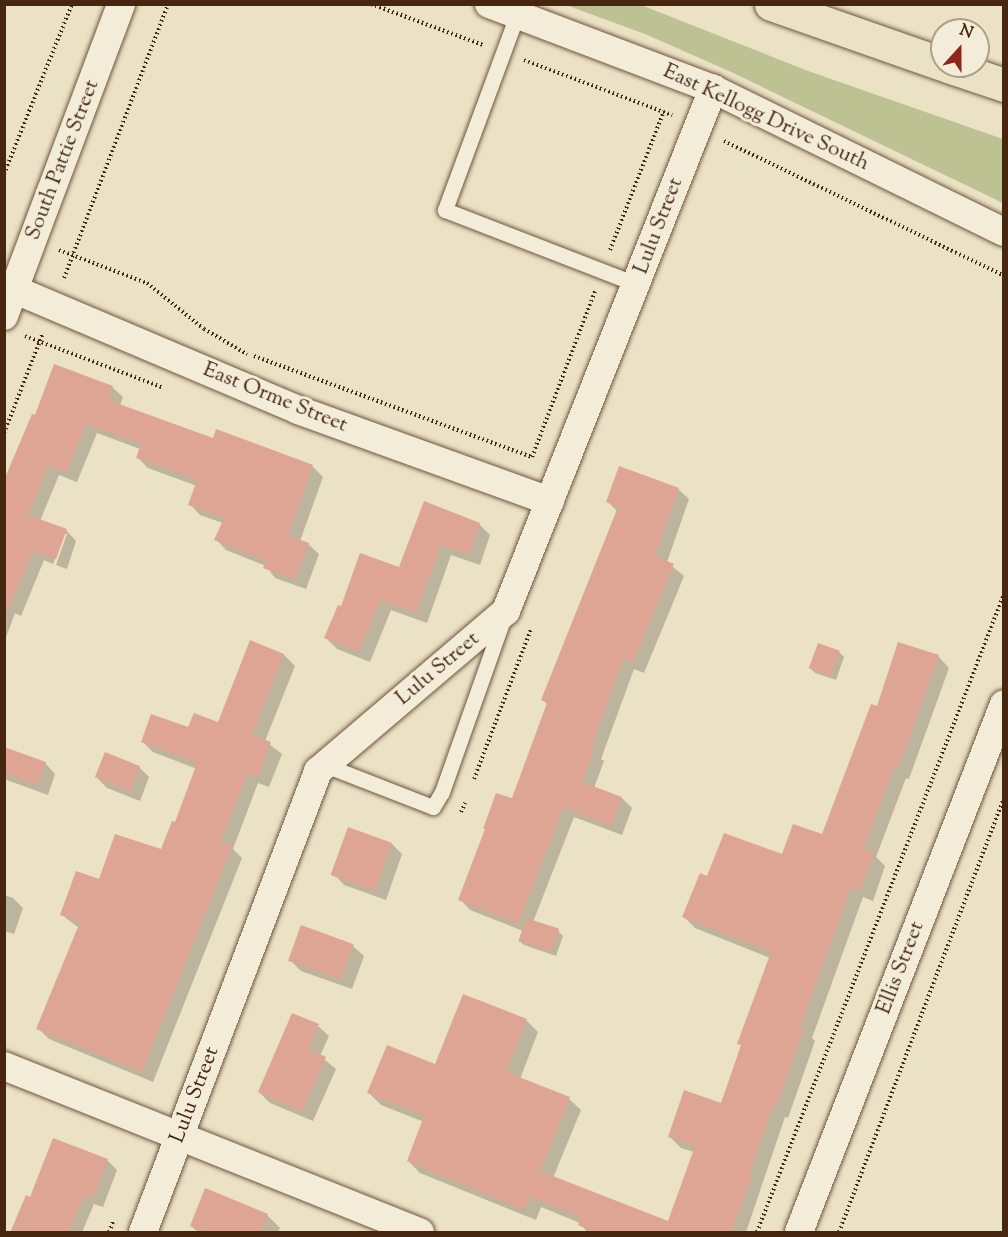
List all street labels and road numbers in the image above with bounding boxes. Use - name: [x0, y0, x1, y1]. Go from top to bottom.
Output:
- street label: East Kellogg Drive South: [659, 59, 873, 177]
- street label: South Pattie Street: [21, 76, 105, 244]
- street label: Lulu Street: [629, 174, 689, 278]
- street label: East Orme Street: [199, 358, 351, 438]
- street label: Lulu Street: [391, 627, 485, 711]
- street label: Ellis Street: [872, 918, 930, 1018]
- street label: Lulu Street: [165, 1043, 225, 1147]

